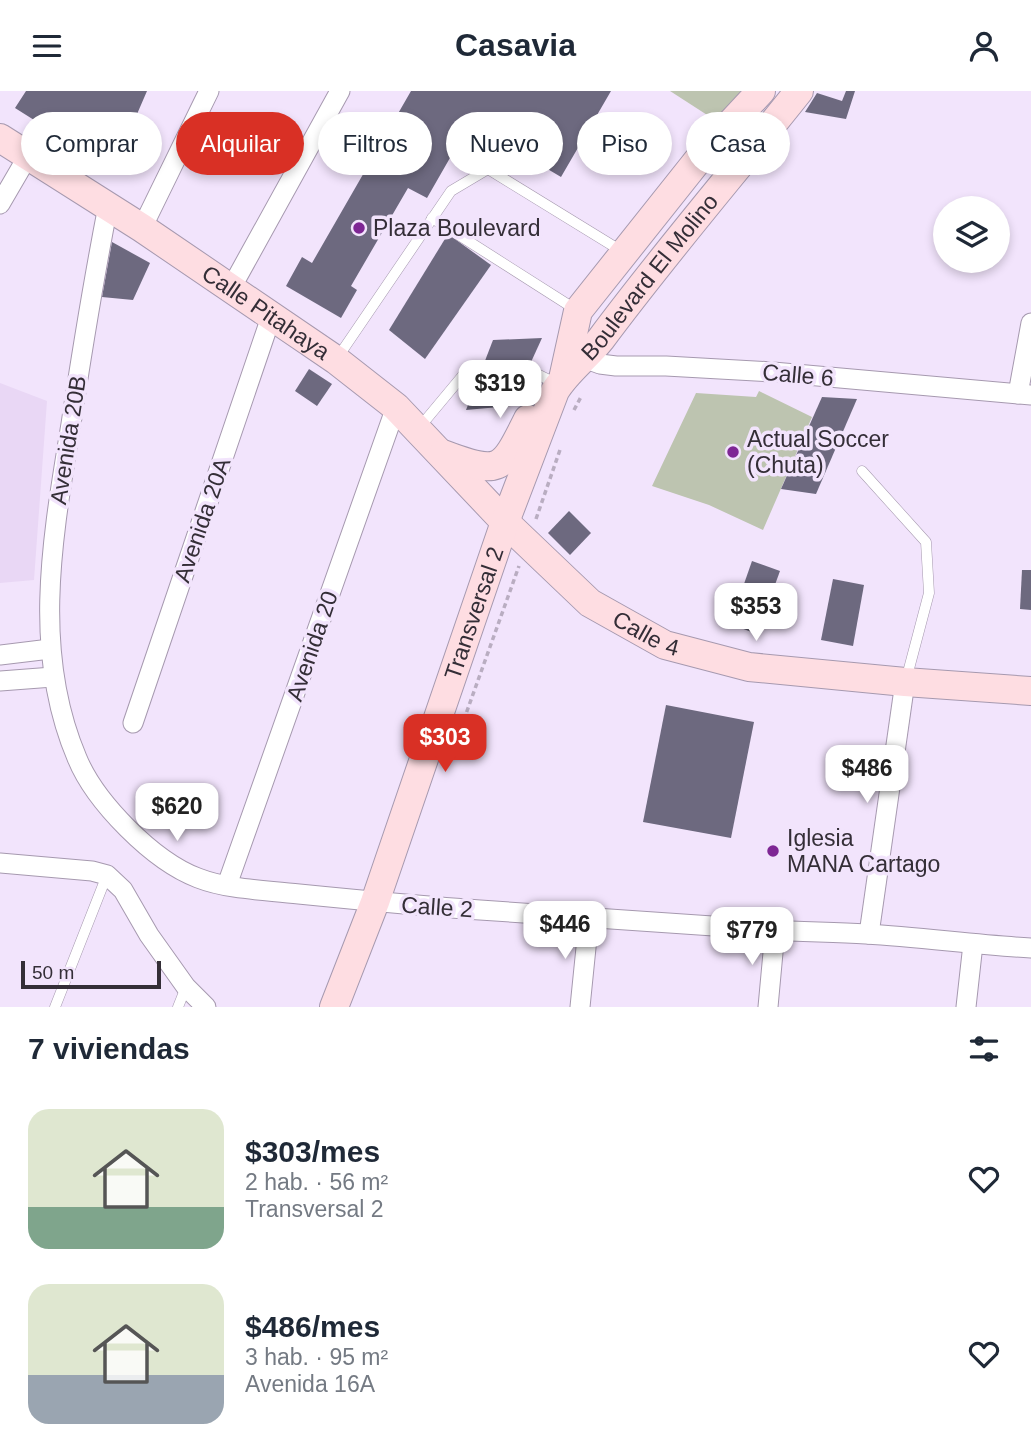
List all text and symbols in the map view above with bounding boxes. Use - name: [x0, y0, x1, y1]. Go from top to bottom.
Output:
- icon: menu: [28, 27, 66, 65]
- text: Casavia: [455, 27, 576, 63]
- icon: person: [965, 27, 1003, 65]
- chip: Comprar: [21, 112, 162, 175]
- chip: Alquilar: [176, 112, 304, 175]
- chip: Filtros: [318, 112, 432, 175]
- chip: Nuevo: [446, 112, 563, 175]
- chip: Piso: [577, 112, 672, 175]
- chip: Casa: [686, 112, 790, 175]
- street label: Boulevard El Molino: [576, 188, 723, 365]
- map controls: [933, 196, 1010, 273]
- button: layers: [933, 196, 1010, 273]
- place label: Plaza Boulevard: [373, 215, 541, 241]
- marker: Plaza Boulevard: [351, 220, 367, 236]
- street label: Calle Pitahaya: [197, 260, 335, 365]
- street label: Calle 6: [761, 359, 835, 391]
- pin: $319: [459, 361, 541, 420]
- text: $319: [474, 370, 526, 396]
- street label: Avenida 20B: [45, 374, 91, 506]
- place label: Actual Soccer (Chuta): [747, 426, 889, 478]
- marker: Actual Soccer (Chuta): [725, 444, 741, 460]
- street label: Avenida 20A: [169, 454, 236, 586]
- street label: Transversal 2: [439, 543, 509, 683]
- pin: $353: [715, 583, 797, 643]
- street label: Avenida 20: [281, 588, 343, 704]
- text: $353: [730, 593, 782, 619]
- street label: Calle 4: [608, 605, 682, 661]
- pin: $303: [404, 715, 486, 774]
- text: $303: [419, 724, 471, 750]
- pin: $486: [826, 745, 908, 805]
- text: $486: [841, 755, 893, 781]
- pin: $620: [136, 783, 218, 843]
- text: $620: [151, 793, 203, 819]
- place label: Iglesia MANA Cartago: [787, 825, 940, 877]
- marker: Iglesia MANA Cartago: [765, 843, 781, 859]
- street label: Calle 2: [400, 892, 474, 922]
- pin: $446: [524, 901, 606, 961]
- pin: $779: [711, 907, 793, 967]
- text: $446: [539, 911, 591, 937]
- text: $779: [726, 917, 778, 943]
- scale bar: [21, 958, 161, 990]
- text: 50 m: [32, 962, 74, 983]
- icon: filters: [965, 1030, 1003, 1068]
- text: 7 viviendas: [28, 1032, 190, 1065]
- text: $303/mes: [245, 1135, 380, 1168]
- icon: home: [84, 1137, 168, 1221]
- icon: heart: [965, 1160, 1003, 1198]
- text: 2 hab. · 56 m²: [245, 1169, 388, 1195]
- text: Transversal 2: [245, 1196, 383, 1222]
- text: $486/mes: [245, 1310, 380, 1343]
- icon: home: [84, 1312, 168, 1396]
- icon: heart: [965, 1335, 1003, 1373]
- text: 3 hab. · 95 m²: [245, 1344, 388, 1370]
- text: Avenida 16A: [245, 1371, 375, 1397]

